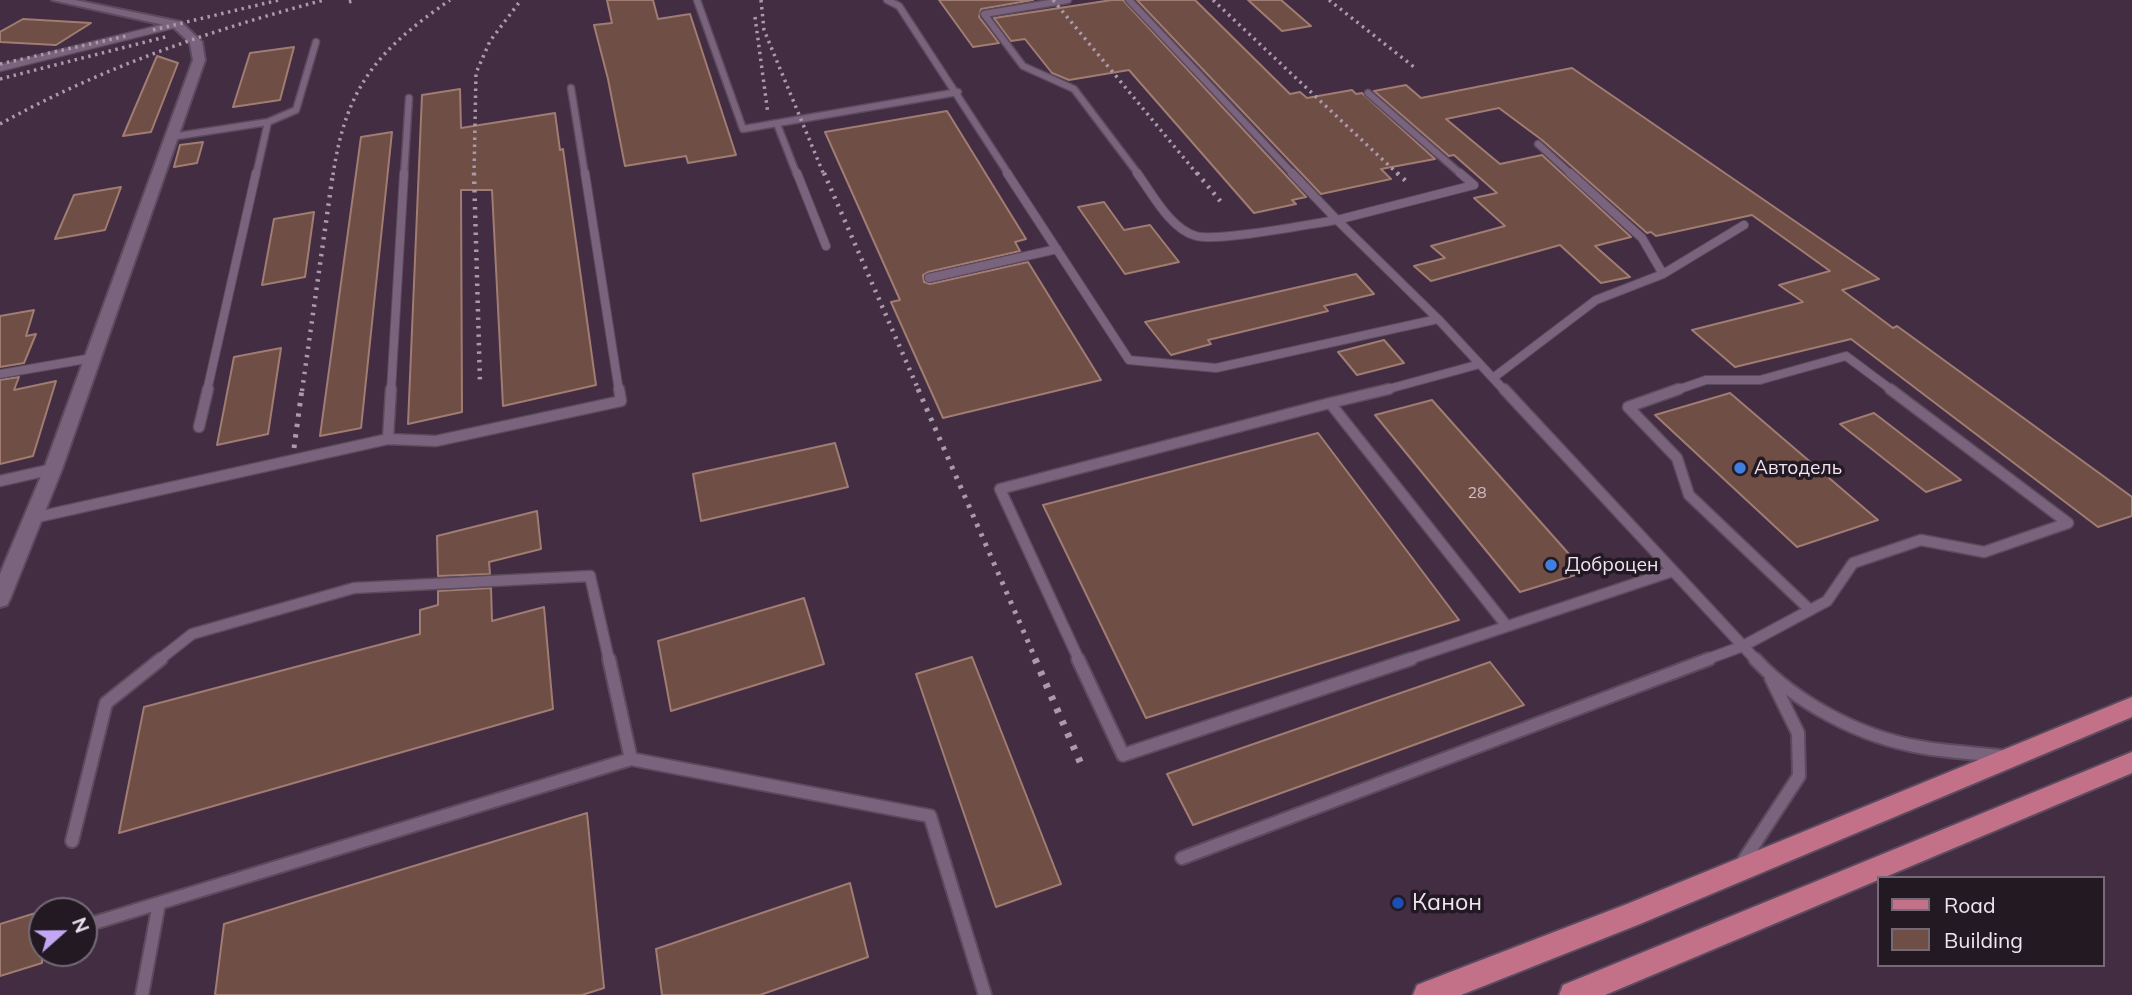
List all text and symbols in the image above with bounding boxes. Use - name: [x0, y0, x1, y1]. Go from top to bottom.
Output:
- place label: Автодель: [1754, 457, 1842, 479]
- marker: Автодель: [1732, 460, 1748, 476]
- house number: 28: [1467, 483, 1487, 503]
- place label: Доброцен: [1565, 554, 1658, 576]
- marker: Доброцен: [1543, 557, 1559, 573]
- legend: [1876, 876, 2104, 967]
- place label: Канон: [1412, 889, 1482, 917]
- text: Road: [1944, 892, 1995, 918]
- marker: Канон: [1390, 895, 1406, 911]
- north arrow: [28, 897, 98, 967]
- text: N: [67, 914, 95, 936]
- text: Building: [1944, 927, 2023, 953]

